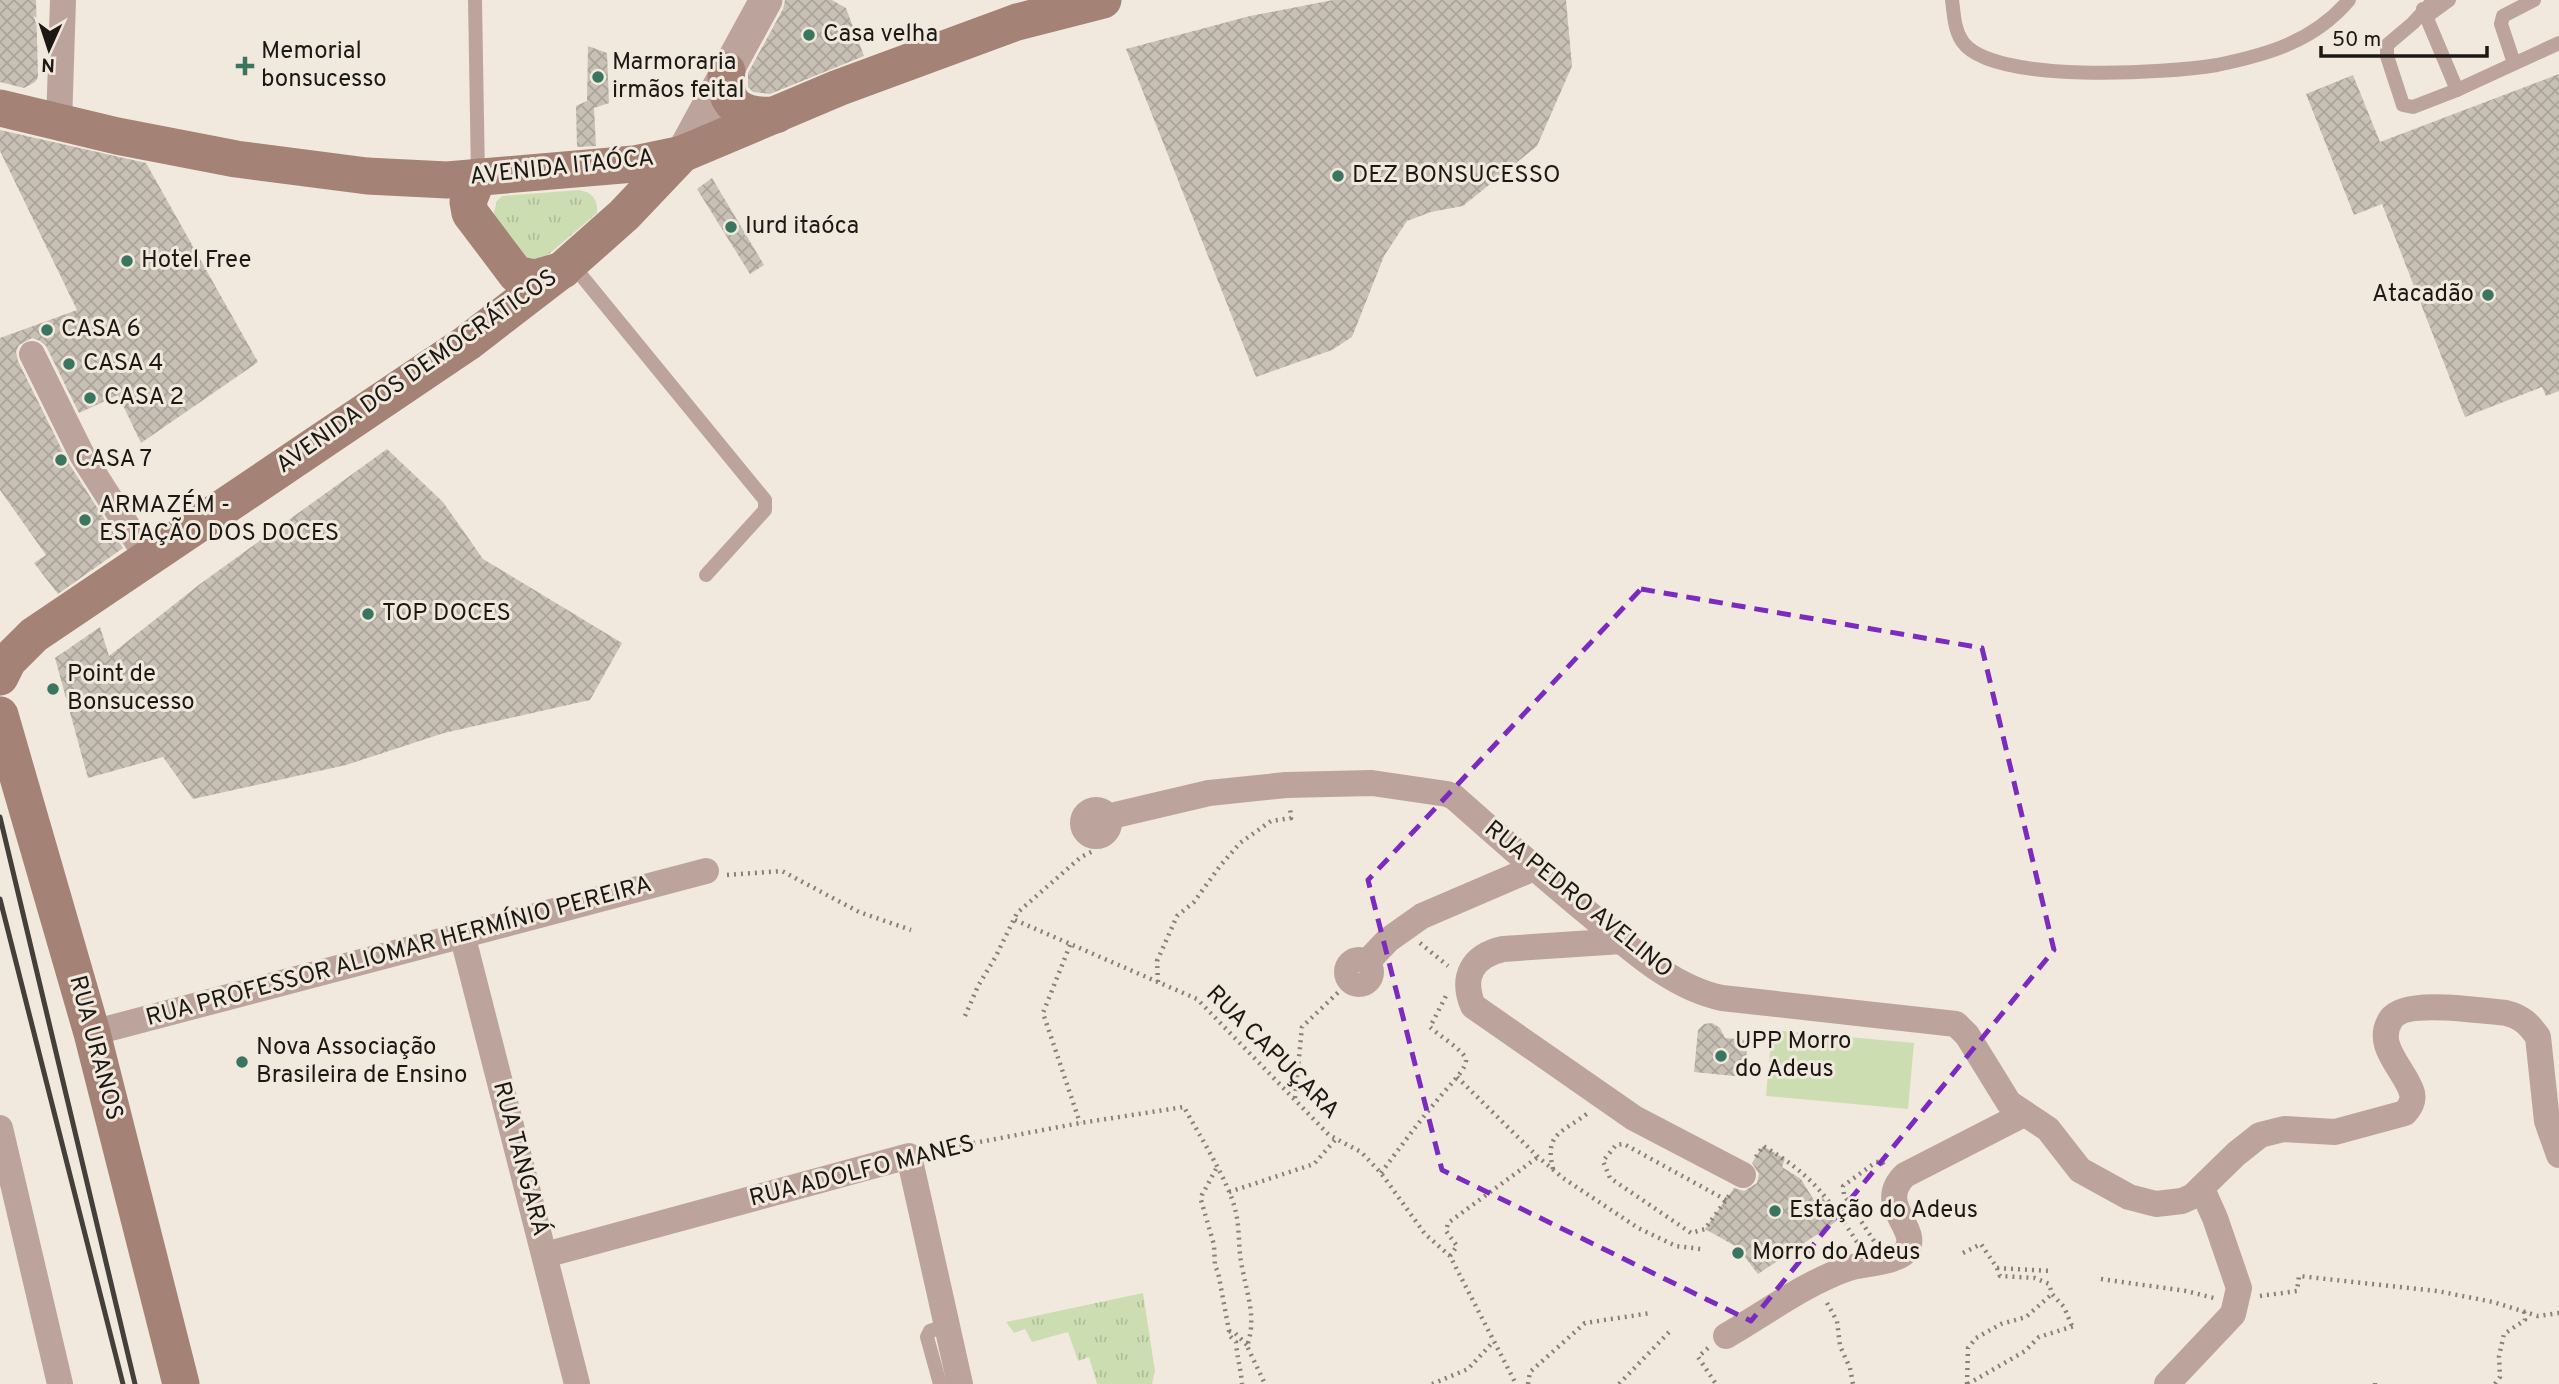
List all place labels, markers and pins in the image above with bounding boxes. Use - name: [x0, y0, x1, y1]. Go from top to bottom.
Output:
- place label: Casa velha: [823, 20, 938, 50]
- marker: Casa velha: [801, 27, 817, 43]
- place label: Memorial bonsucesso: [261, 37, 387, 95]
- place label: Marmoraria irmãos feital: [612, 48, 744, 106]
- marker: Memorial bonsucesso: [235, 56, 255, 76]
- marker: Marmoraria irmãos feital: [590, 69, 606, 85]
- place label: DEZ BONSUCESSO: [1352, 161, 1561, 191]
- marker: DEZ BONSUCESSO: [1330, 168, 1346, 184]
- place label: Iurd itaóca: [745, 212, 859, 242]
- marker: Iurd itaóca: [723, 219, 739, 235]
- place label: Hotel Free: [141, 246, 251, 276]
- marker: Hotel Free: [119, 253, 135, 269]
- place label: Atacadão: [2372, 280, 2474, 310]
- marker: Atacadão: [2480, 287, 2496, 303]
- place label: CASA 6: [61, 315, 141, 345]
- marker: CASA 6: [39, 322, 55, 338]
- place label: CASA 4: [83, 349, 163, 379]
- marker: CASA 4: [61, 356, 77, 372]
- place label: CASA 2: [104, 383, 184, 413]
- marker: CASA 2: [82, 390, 98, 406]
- place label: CASA 7: [75, 445, 152, 475]
- marker: CASA 7: [53, 452, 69, 468]
- place label: ARMAZÉM - ESTAÇÃO DOS DOCES: [99, 489, 339, 549]
- marker: ARMAZÉM - ESTAÇÃO DOS DOCES: [77, 512, 93, 528]
- place label: TOP DOCES: [382, 599, 511, 629]
- marker: TOP DOCES: [360, 606, 376, 622]
- place label: Point de Bonsucesso: [67, 660, 195, 718]
- marker: Point de Bonsucesso: [45, 681, 61, 697]
- place label: UPP Morro do Adeus: [1735, 1027, 1851, 1085]
- place label: Nova Associação Brasileira de Ensino: [256, 1033, 467, 1091]
- marker: UPP Morro do Adeus: [1713, 1048, 1729, 1064]
- marker: Nova Associação Brasileira de Ensino: [234, 1054, 250, 1070]
- place label: Estação do Adeus: [1789, 1196, 1978, 1226]
- marker: Estação do Adeus: [1767, 1203, 1783, 1219]
- place label: Morro do Adeus: [1752, 1238, 1920, 1268]
- marker: Morro do Adeus: [1730, 1245, 1746, 1261]

